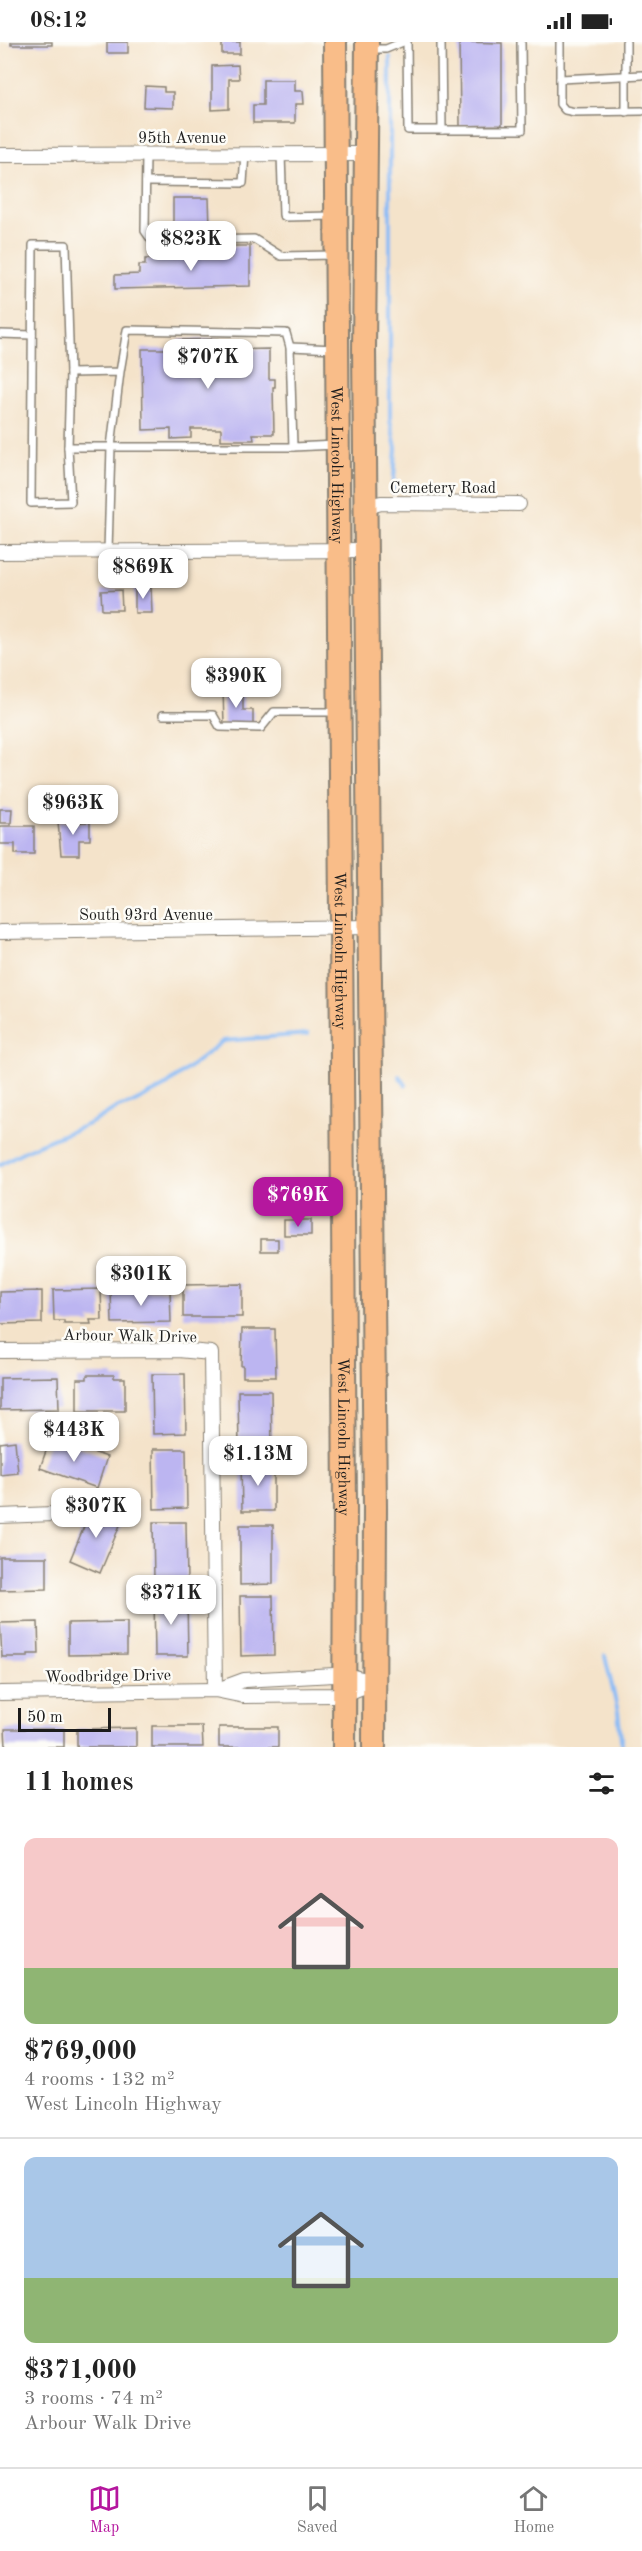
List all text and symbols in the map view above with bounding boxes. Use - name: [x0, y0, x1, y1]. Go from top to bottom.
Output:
- text: 08:12: [30, 10, 87, 32]
- street label: 95th Avenue: [138, 131, 226, 147]
- pin: $823K: [149, 221, 233, 272]
- text: $823K: [160, 230, 222, 250]
- pin: $707K: [166, 339, 250, 390]
- text: $707K: [177, 348, 239, 368]
- street label: West Lincoln Highway: [327, 386, 344, 545]
- street label: Cemetery Road: [390, 481, 496, 497]
- pin: $869K: [101, 549, 185, 600]
- text: $869K: [112, 558, 174, 578]
- pin: $390K: [194, 658, 278, 709]
- text: $390K: [205, 667, 267, 687]
- pin: $963K: [31, 785, 115, 836]
- text: $963K: [42, 794, 104, 814]
- street label: West Lincoln Highway: [331, 872, 348, 1031]
- street label: South 93rd Avenue: [79, 908, 213, 924]
- pin: $769K: [256, 1177, 340, 1228]
- text: $769K: [267, 1186, 329, 1206]
- pin: $301K: [99, 1256, 183, 1307]
- text: $301K: [110, 1265, 172, 1285]
- street label: Arbour Walk Drive: [63, 1328, 197, 1346]
- street label: West Lincoln Highway: [334, 1358, 351, 1517]
- pin: $443K: [32, 1412, 116, 1463]
- text: $443K: [43, 1421, 105, 1441]
- pin: $1.13M: [209, 1436, 307, 1487]
- text: $1.13M: [223, 1445, 293, 1465]
- pin: $307K: [54, 1488, 138, 1539]
- text: $307K: [65, 1497, 127, 1517]
- pin: $371K: [129, 1575, 213, 1626]
- text: $371K: [140, 1584, 202, 1604]
- street label: Woodbridge Drive: [45, 1668, 171, 1686]
- scale bar: [18, 1705, 111, 1732]
- text: 50 m: [27, 1710, 63, 1726]
- icon: filters: [585, 1767, 618, 1800]
- text: 11 homes: [24, 1770, 133, 1796]
- icon: home: [267, 1877, 375, 1985]
- text: $769,000: [24, 2039, 137, 2065]
- text: 4 rooms · 132 m²: [24, 2070, 174, 2090]
- text: West Lincoln Highway: [24, 2095, 222, 2115]
- icon: home: [267, 2196, 375, 2304]
- text: $371,000: [24, 2358, 137, 2384]
- text: 3 rooms · 74 m²: [24, 2389, 163, 2409]
- text: Arbour Walk Drive: [24, 2414, 191, 2434]
- tab: Map: [88, 2482, 121, 2538]
- tab: Saved: [297, 2482, 338, 2538]
- tab: Home: [513, 2482, 554, 2538]

